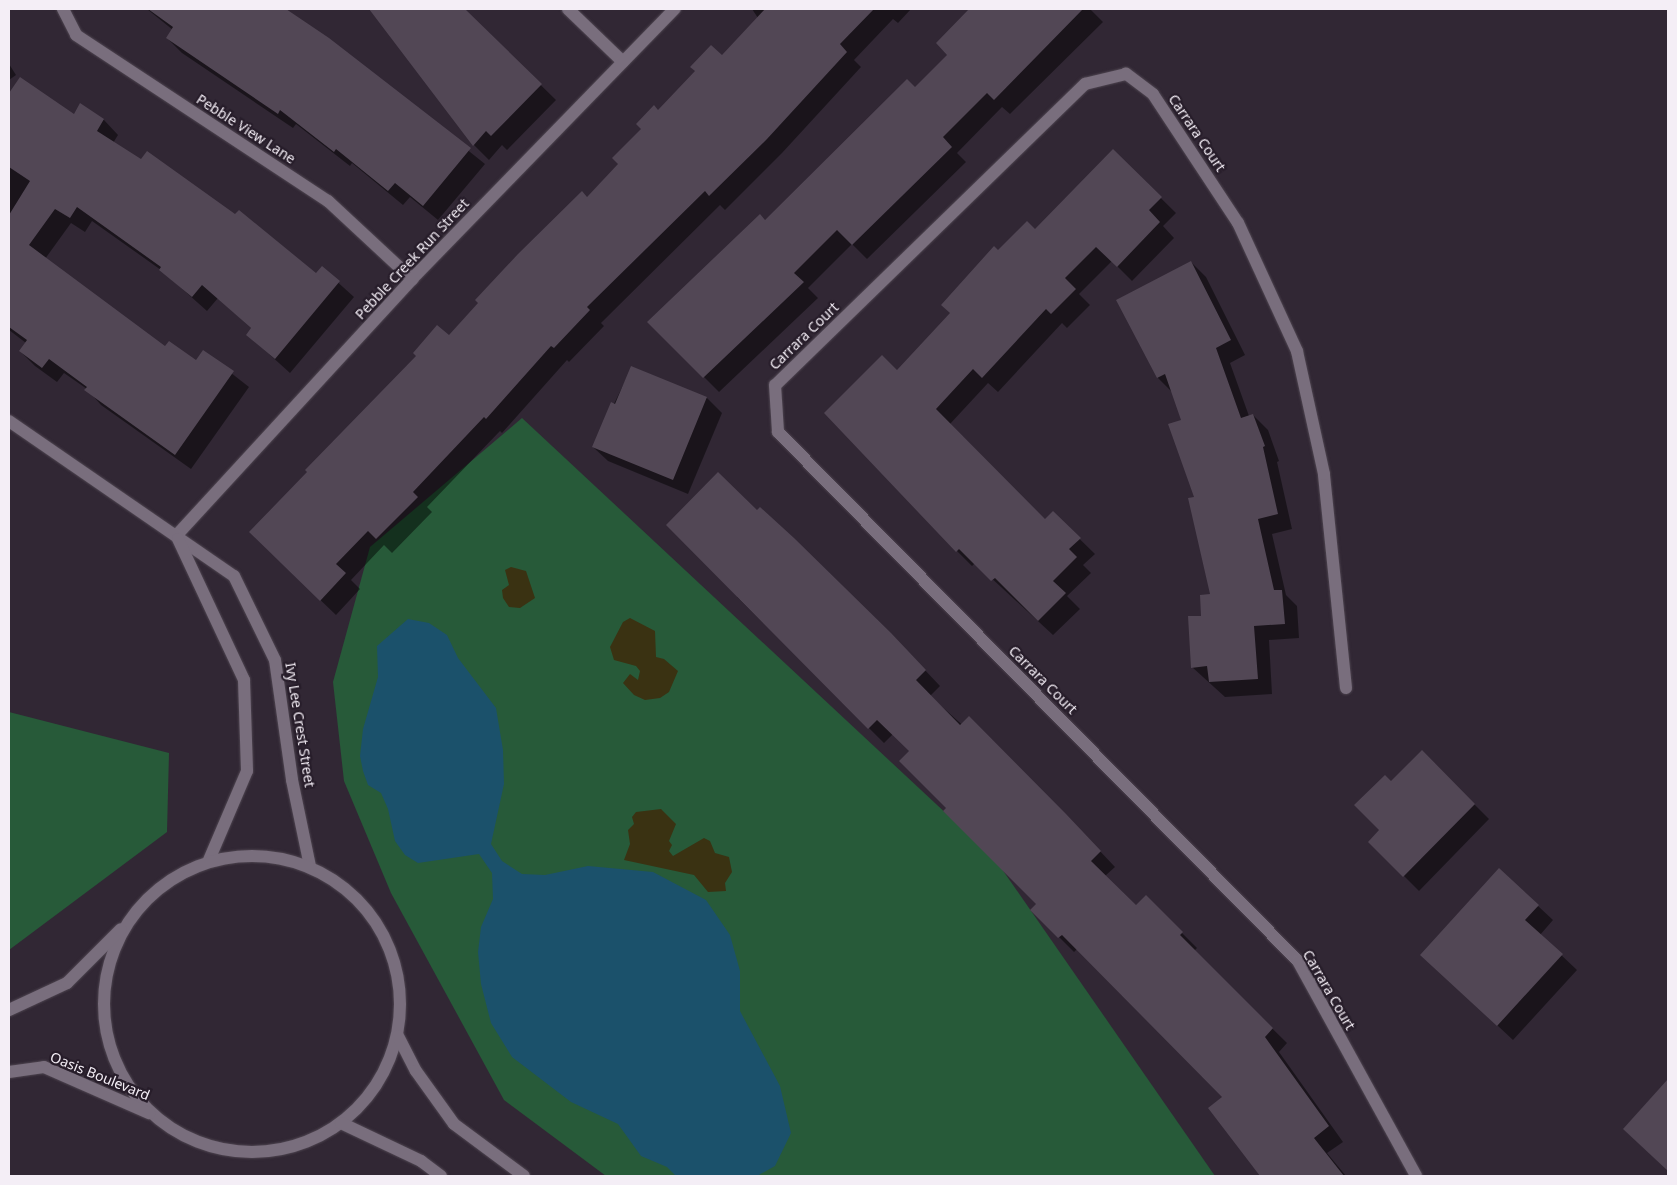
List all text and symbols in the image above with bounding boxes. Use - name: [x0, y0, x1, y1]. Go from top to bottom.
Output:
- street label: Pebble View Lane: [193, 91, 299, 167]
- street label: Carrara Court: [1165, 91, 1229, 175]
- street label: Pebble Creek Run Street: [352, 195, 472, 323]
- street label: Carrara Court: [766, 299, 842, 373]
- street label: Carrara Court: [1005, 642, 1081, 718]
- street label: Ivy Lee Crest Street: [282, 661, 318, 789]
- street label: Carrara Court: [1299, 947, 1359, 1033]
- street label: Oasis Boulevard: [48, 1048, 152, 1104]

